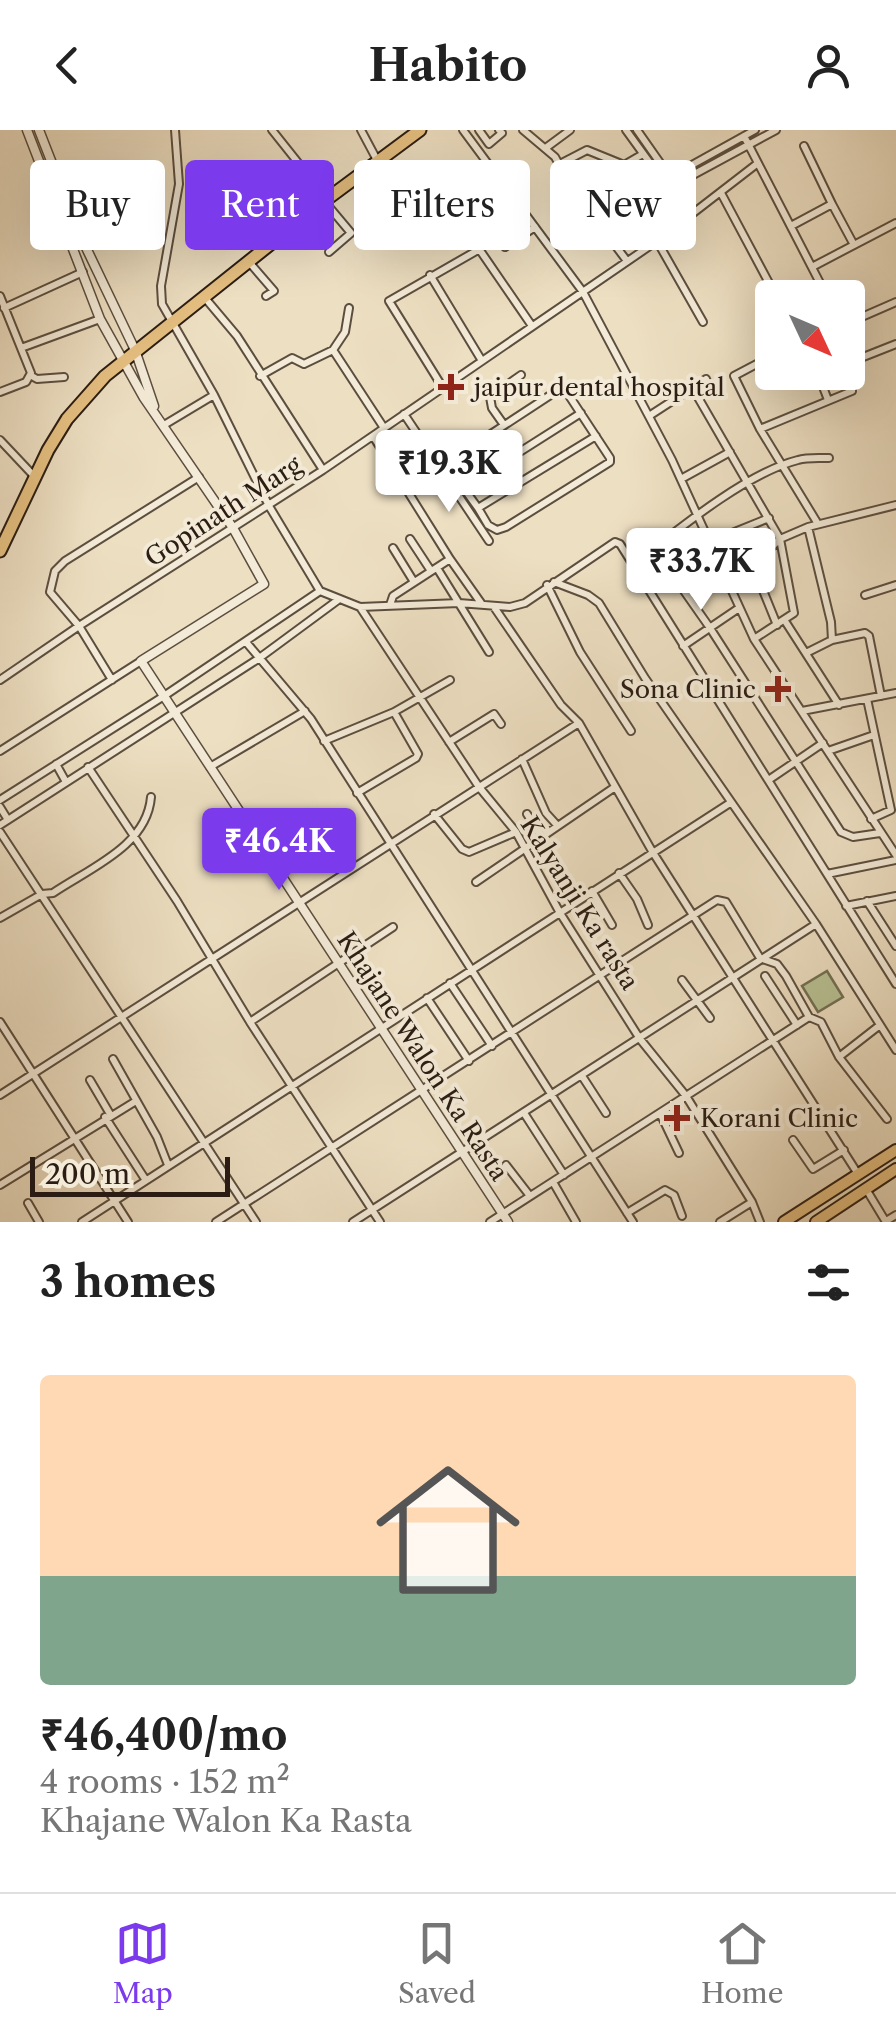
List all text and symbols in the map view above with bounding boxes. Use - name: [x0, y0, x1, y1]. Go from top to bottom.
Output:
- text: Habito: [369, 37, 527, 93]
- icon: back: [40, 38, 95, 93]
- icon: person: [801, 38, 856, 93]
- chip: Buy: [30, 160, 165, 250]
- chip: Rent: [185, 160, 334, 250]
- chip: Filters: [354, 160, 530, 250]
- chip: New: [550, 160, 696, 250]
- north arrow: [755, 280, 865, 390]
- map controls: [755, 280, 865, 390]
- place label: jaipur dental hospital: [470, 372, 725, 403]
- marker: jaipur dental hospital: [438, 374, 464, 400]
- pin: ₹19.3K: [368, 430, 530, 515]
- text: ₹19.3K: [398, 443, 501, 482]
- street label: Gopinath Marg: [139, 449, 308, 574]
- pin: ₹33.7K: [620, 528, 782, 613]
- text: ₹33.7K: [648, 541, 754, 580]
- place label: Sona Clinic: [620, 674, 756, 705]
- marker: Sona Clinic: [765, 676, 791, 702]
- pin: ₹46.4K: [198, 808, 360, 893]
- street label: Kalyanji Ka rasta: [514, 811, 646, 996]
- text: ₹46.4K: [224, 821, 334, 860]
- street label: Khajane Walon Ka Rasta: [330, 926, 515, 1187]
- place label: Korani Clinic: [700, 1103, 858, 1134]
- marker: Korani Clinic: [664, 1105, 690, 1131]
- scale bar: [30, 1152, 230, 1196]
- text: 200 m: [45, 1157, 130, 1191]
- icon: filters: [801, 1255, 856, 1310]
- text: 3 homes: [40, 1256, 216, 1308]
- icon: home: [358, 1440, 538, 1620]
- text: ₹46,400/mo: [40, 1709, 288, 1761]
- text: 4 rooms · 152 m²: [40, 1762, 290, 1801]
- text: Khajane Walon Ka Rasta: [40, 1801, 412, 1840]
- tab: Map: [113, 1916, 173, 2010]
- tab: Saved: [398, 1916, 476, 2010]
- tab: Home: [701, 1916, 783, 2010]

